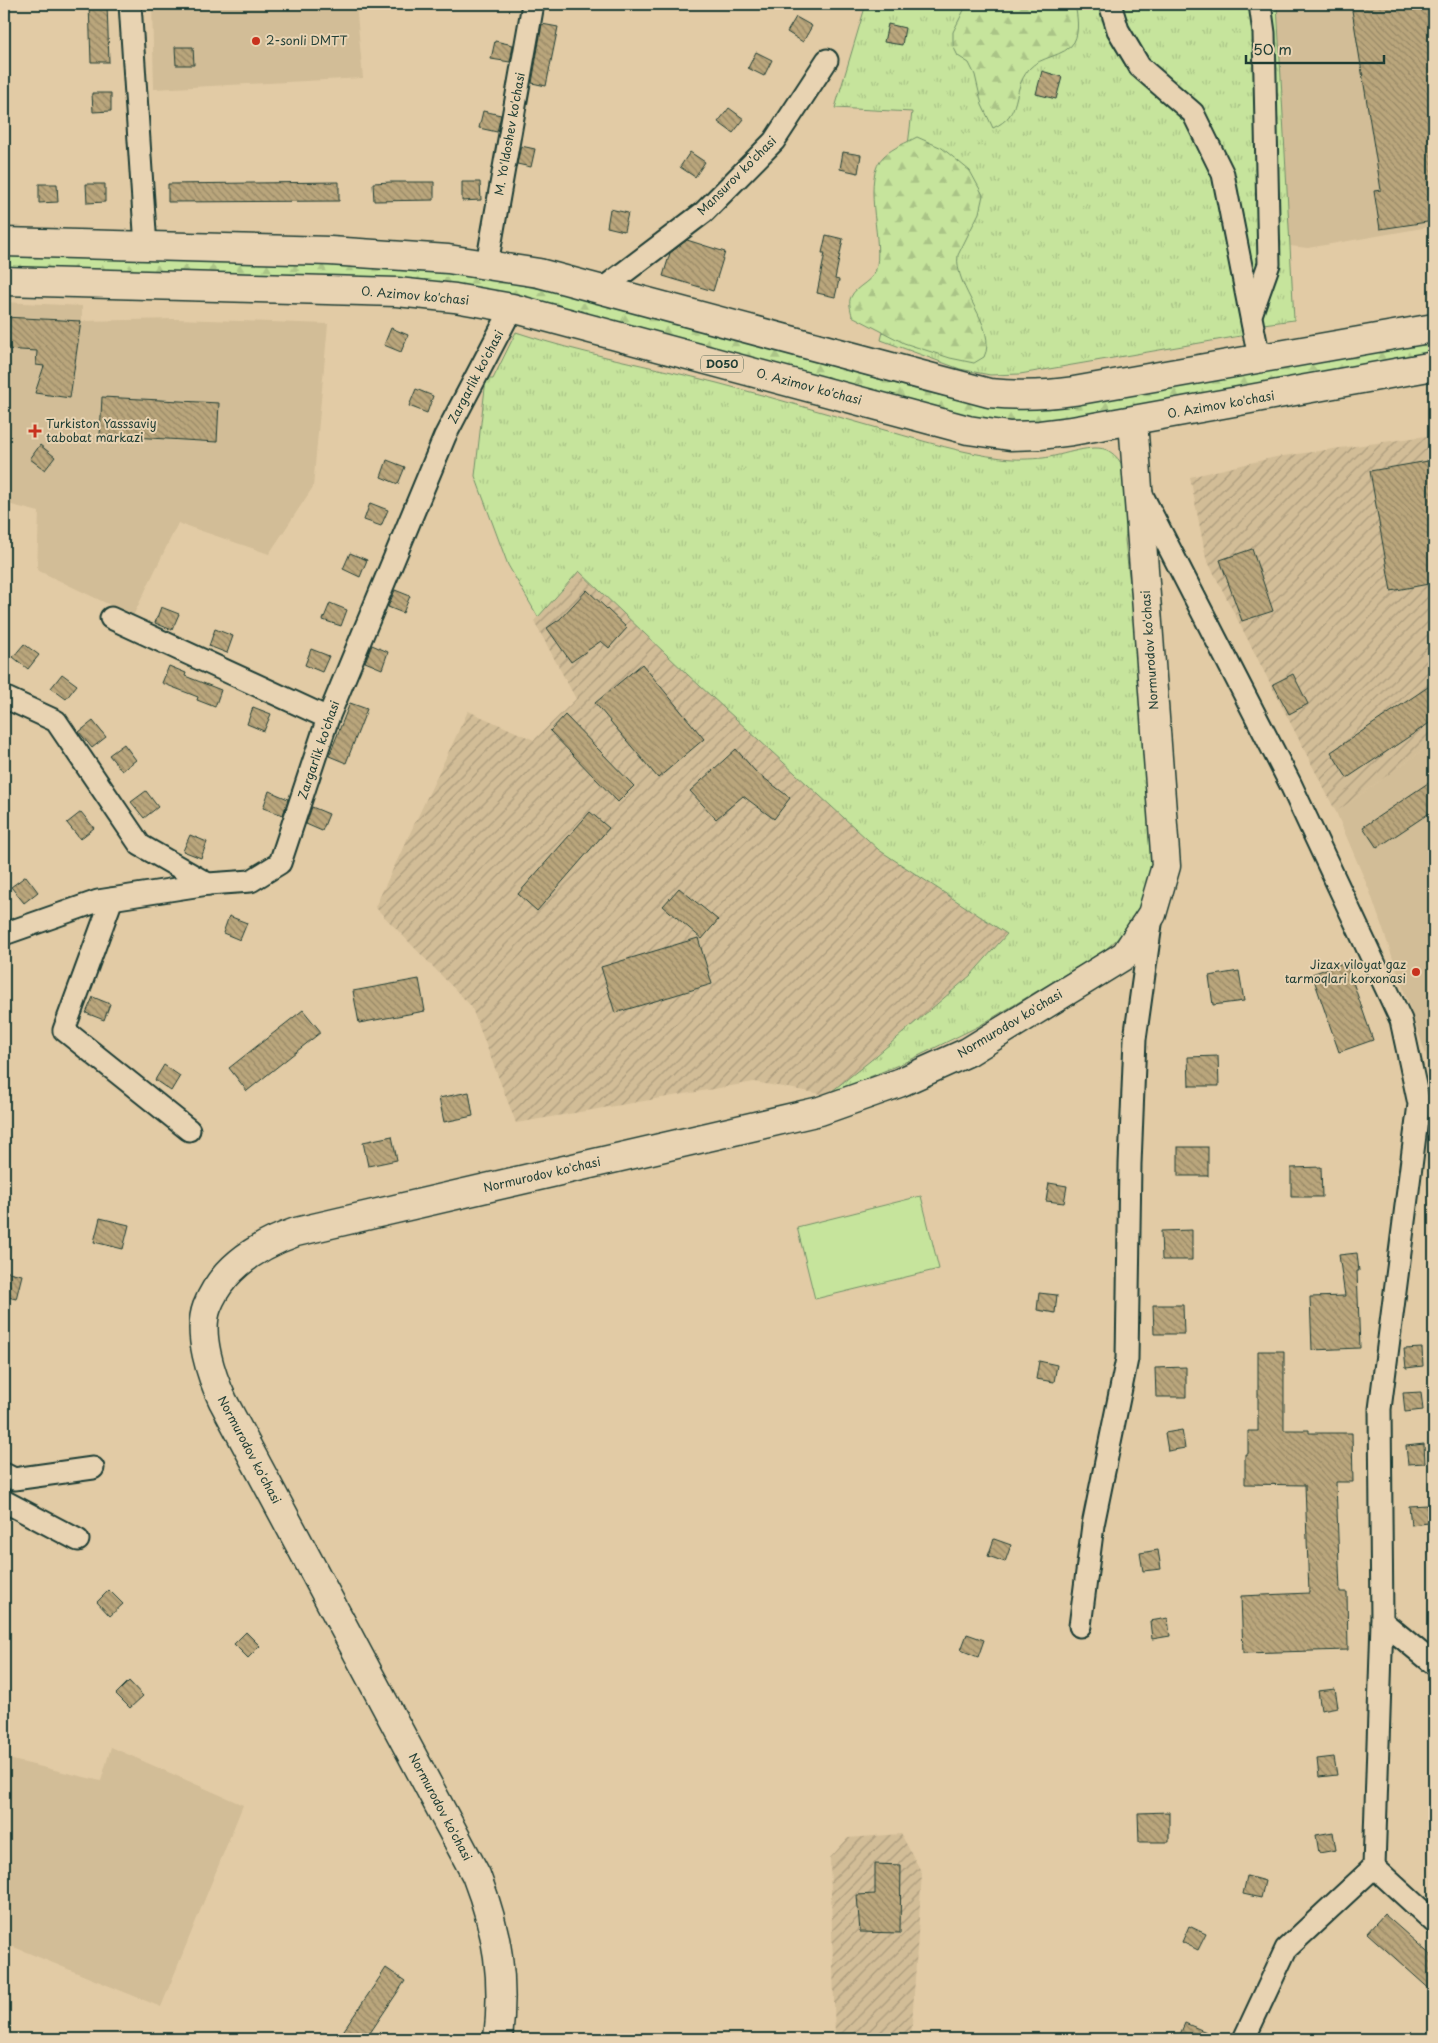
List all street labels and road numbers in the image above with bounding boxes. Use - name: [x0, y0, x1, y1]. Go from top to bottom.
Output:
- street label: M. Yo'ldoshev ko'chasi: [489, 71, 529, 197]
- street label: Mansurov ko'chasi: [693, 132, 780, 219]
- street label: O. Azimov ko'chasi: [360, 281, 470, 309]
- street label: Zargarlik ko'chasi: [443, 327, 507, 426]
- road number: D050: [701, 356, 743, 372]
- street label: O. Azimov ko'chasi: [755, 363, 864, 409]
- street label: O. Azimov ko'chasi: [1166, 386, 1276, 422]
- street label: Normurodov ko'chasi: [1136, 590, 1162, 710]
- street label: Zargarlik ko'chasi: [293, 698, 343, 801]
- street label: Normurodov ko'chasi: [953, 985, 1065, 1062]
- street label: Normurodov ko'chasi: [481, 1152, 602, 1196]
- street label: Normurodov ko'chasi: [214, 1392, 286, 1507]
- street label: Normurodov ko'chasi: [405, 1749, 477, 1864]

